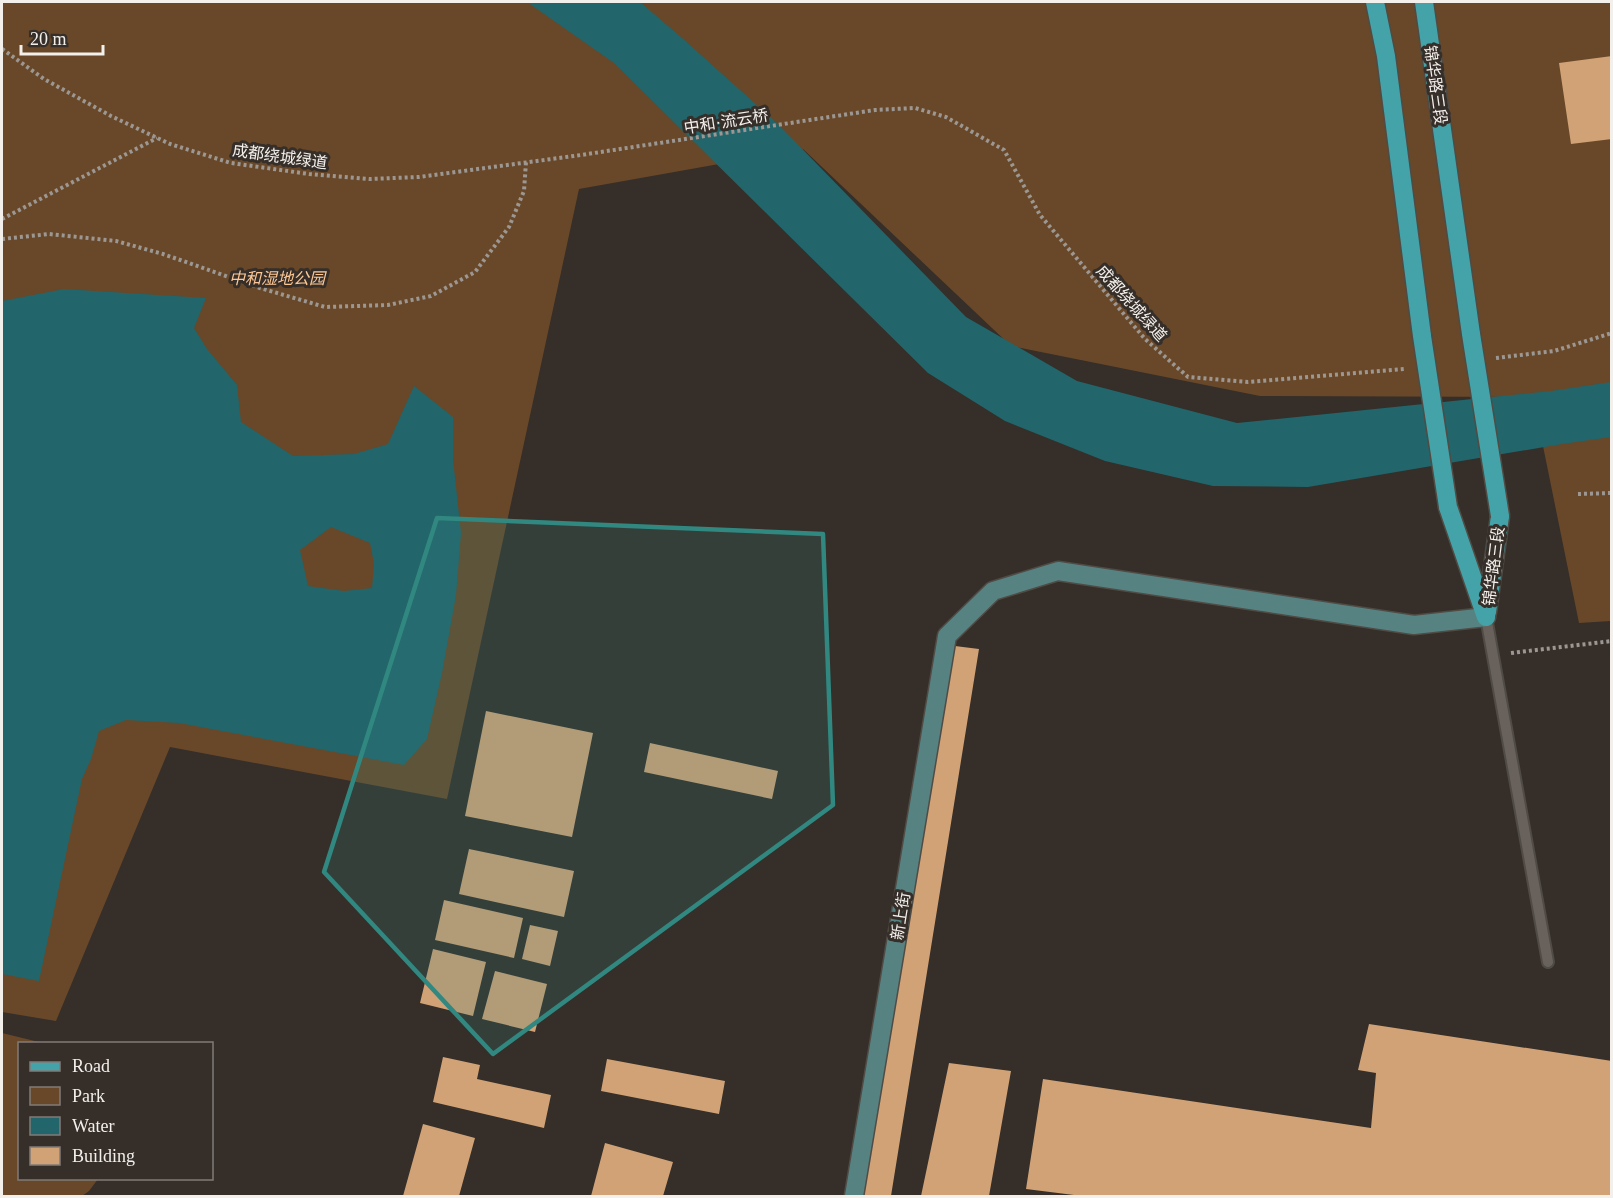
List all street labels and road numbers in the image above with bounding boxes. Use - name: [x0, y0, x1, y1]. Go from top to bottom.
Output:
- street label: 锦华路三段: [1422, 44, 1449, 126]
- street label: 中和·流云桥: [683, 106, 770, 137]
- street label: 成都绕城绿道: [231, 141, 329, 172]
- street label: 成都绕城绿道: [1093, 262, 1170, 345]
- street label: 锦华路三段: [1480, 525, 1507, 607]
- street label: 新上街: [888, 891, 913, 941]

